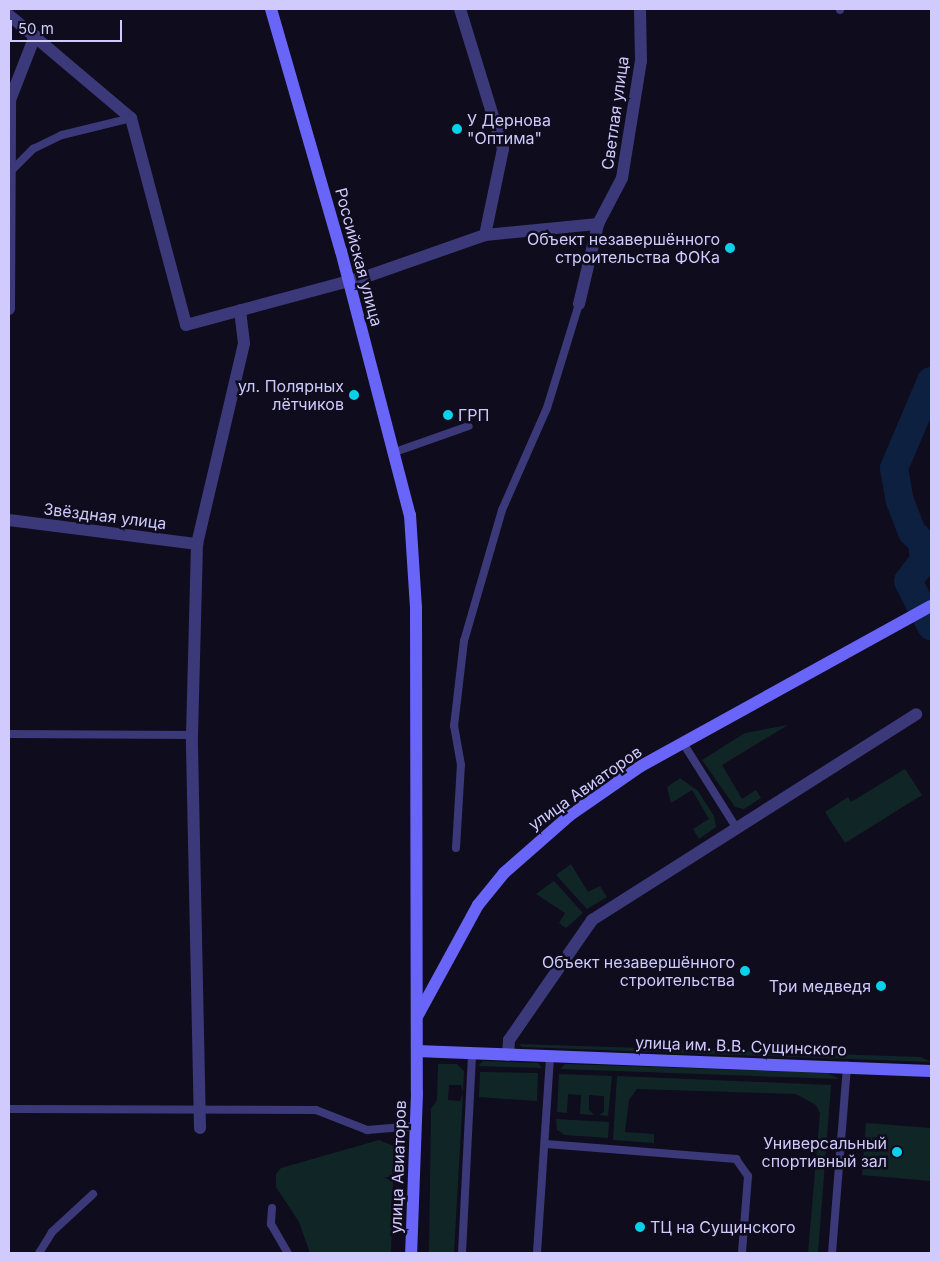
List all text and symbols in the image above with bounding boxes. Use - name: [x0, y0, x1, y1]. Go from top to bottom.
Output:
- scale bar: [12, 10, 125, 42]
- text: 50 m: [18, 19, 54, 38]
- street label: Светлая улица: [598, 55, 632, 171]
- place label: У Дернова "Оптима": [467, 110, 551, 148]
- marker: У Дернова "Оптима": [451, 123, 463, 135]
- street label: Российская улица: [331, 186, 387, 328]
- place label: Объект незавершённого строительства ФОКа: [527, 229, 720, 267]
- marker: Объект незавершённого строительства ФОКа: [724, 242, 736, 254]
- place label: ул. Полярных лётчиков: [238, 376, 344, 414]
- marker: ул. Полярных лётчиков: [348, 389, 360, 401]
- place label: ГРП: [458, 405, 489, 425]
- marker: ГРП: [442, 409, 454, 421]
- street label: Звёздная улица: [43, 499, 167, 533]
- street label: улица Авиаторов: [525, 742, 645, 834]
- place label: Объект незавершённого строительства: [542, 952, 735, 990]
- marker: Объект незавершённого строительства: [739, 965, 751, 977]
- place label: Три медведя: [769, 976, 871, 996]
- marker: Три медведя: [875, 980, 887, 992]
- street label: улица им. В.В. Сущинского: [635, 1033, 847, 1059]
- street label: улица Авиаторов: [386, 1100, 410, 1234]
- place label: Универсальный спортивный зал: [762, 1133, 887, 1171]
- marker: Универсальный спортивный зал: [891, 1146, 903, 1158]
- place label: ТЦ на Сущинского: [650, 1217, 796, 1237]
- marker: ТЦ на Сущинского: [634, 1221, 646, 1233]

